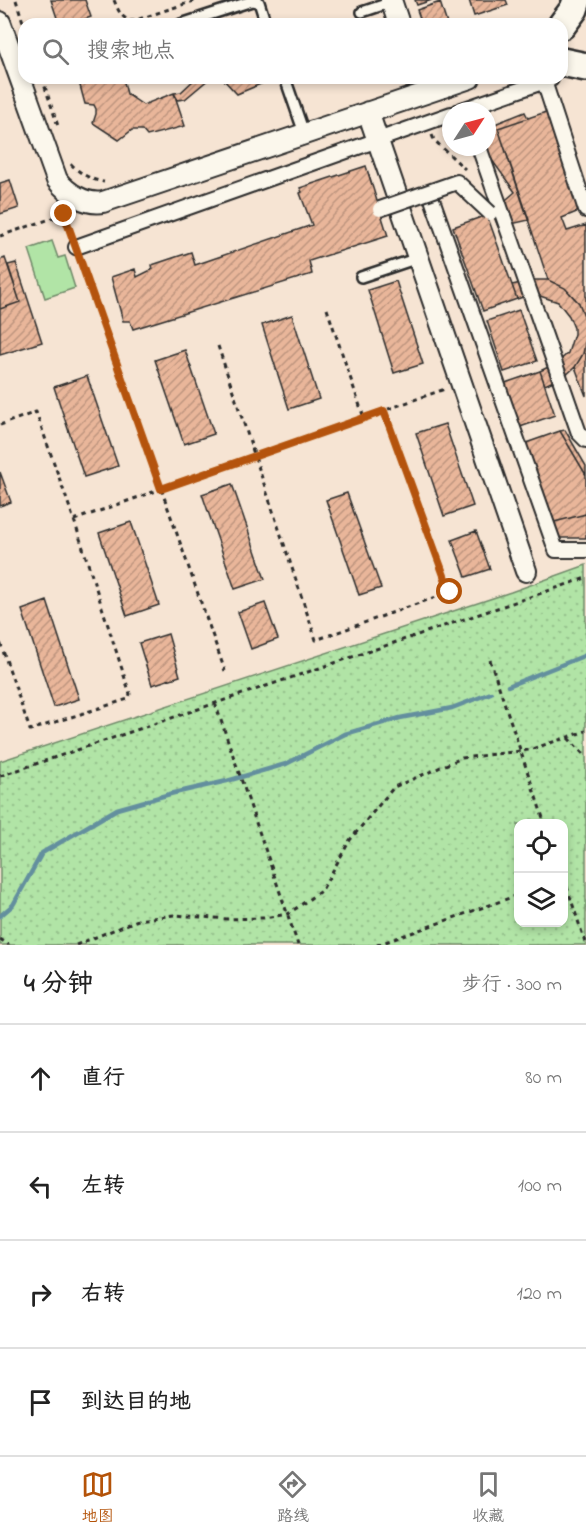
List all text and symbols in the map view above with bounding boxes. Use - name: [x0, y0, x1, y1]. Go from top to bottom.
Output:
- search box: [18, 18, 568, 84]
- icon: search: [39, 35, 72, 68]
- text: 搜索地点: [87, 36, 175, 68]
- north arrow: [442, 102, 496, 156]
- route end: [50, 200, 76, 226]
- route start: [436, 578, 462, 604]
- map controls: [514, 819, 568, 927]
- button: locate: [514, 819, 568, 873]
- button: layers: [514, 873, 568, 927]
- text: 4 分钟: [24, 966, 93, 1004]
- text: 步行 · 300 m: [462, 971, 562, 1000]
- icon: ahead: [24, 1062, 57, 1095]
- text: 直行: [81, 1063, 125, 1095]
- text: 80 m: [525, 1064, 562, 1093]
- icon: left: [24, 1170, 57, 1203]
- text: 左转: [81, 1171, 125, 1203]
- text: 100 m: [518, 1172, 562, 1201]
- icon: right: [24, 1278, 57, 1311]
- text: 右转: [81, 1279, 125, 1311]
- text: 120 m: [517, 1280, 562, 1309]
- icon: arrive: [24, 1386, 57, 1419]
- text: 到达目的地: [81, 1387, 191, 1419]
- tab: 地图: [81, 1468, 114, 1529]
- tab: 路线: [276, 1468, 309, 1529]
- tab: 收藏: [472, 1468, 505, 1529]

